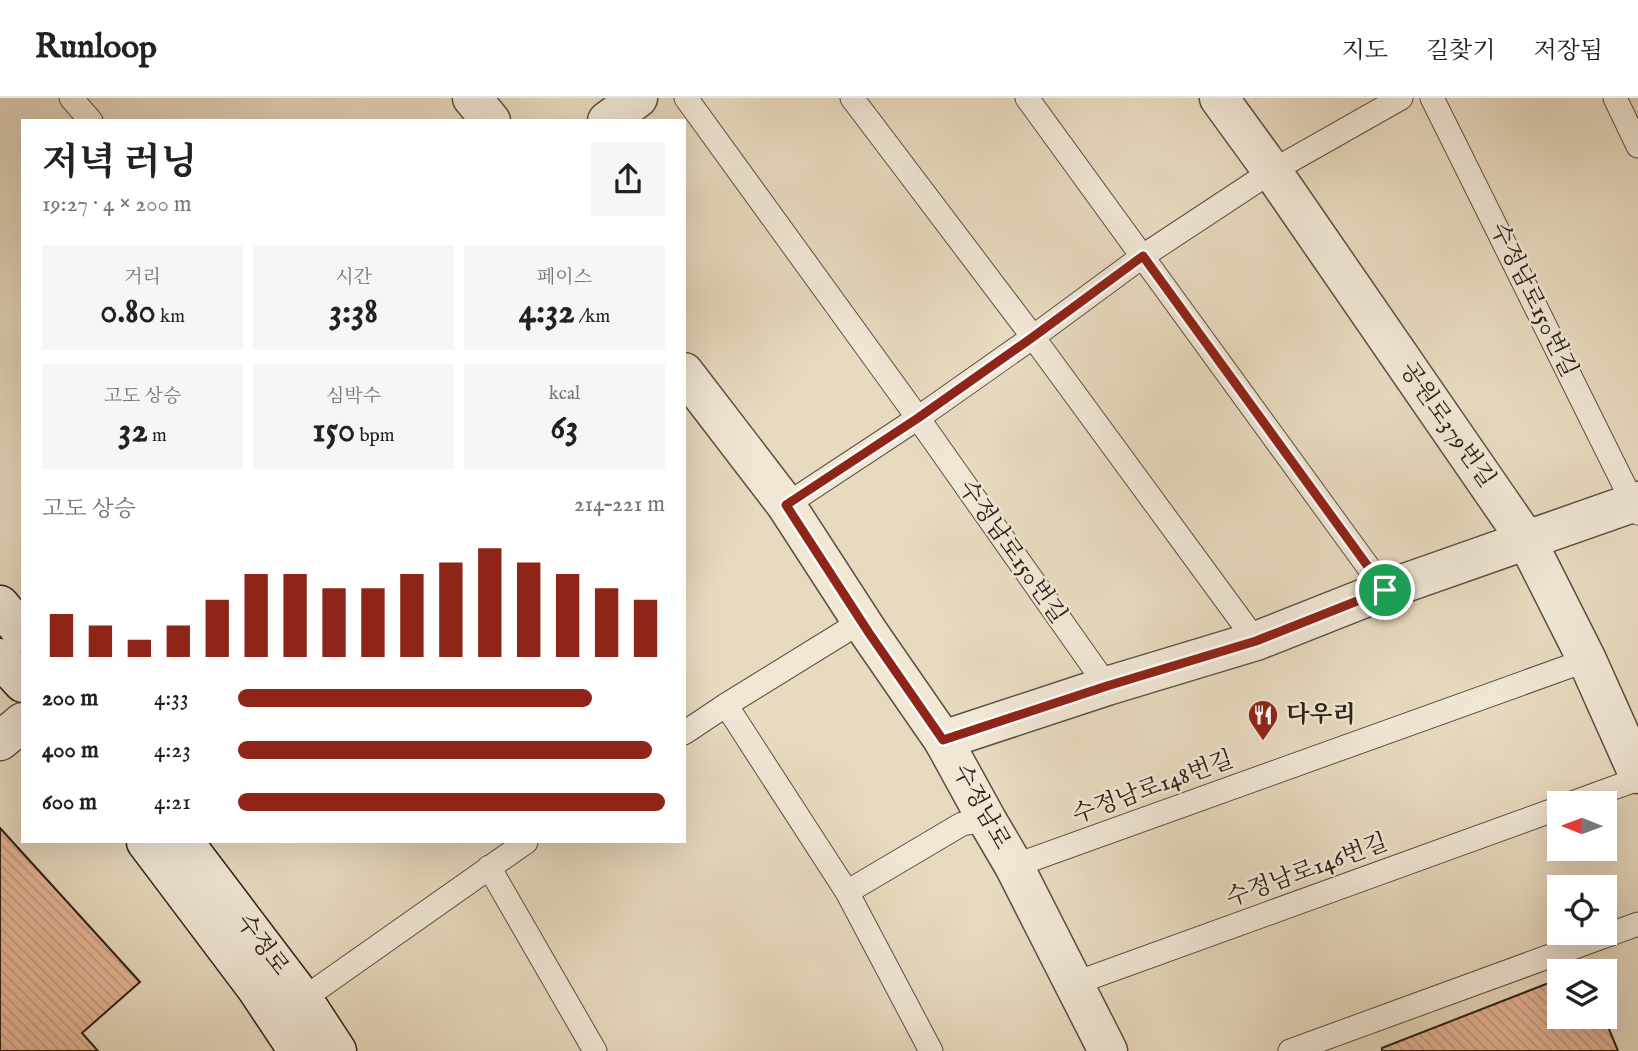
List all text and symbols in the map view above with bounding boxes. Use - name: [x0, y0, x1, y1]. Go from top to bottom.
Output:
- text: Runloop: [35, 27, 157, 69]
- text: 지도: [1342, 36, 1388, 67]
- text: 길찾기: [1426, 36, 1495, 67]
- text: 저장됨: [1533, 36, 1603, 67]
- text: 저녁 러닝: [42, 140, 197, 188]
- button: share: [591, 142, 665, 216]
- text: 19:27 · 4 × 200 m: [42, 190, 192, 219]
- street label: 수정남로150번길: [1482, 218, 1584, 382]
- text: 거리: [124, 266, 161, 290]
- text: 시간: [335, 266, 372, 290]
- text: 페이스: [537, 266, 592, 290]
- text: 0.80: [100, 290, 156, 335]
- text: 3:38: [329, 290, 378, 335]
- text: 4:32: [519, 290, 575, 335]
- text: km: [156, 305, 185, 329]
- text: /km: [575, 305, 610, 329]
- street label: 공원로379번길: [1392, 356, 1502, 494]
- text: kcal: [549, 382, 580, 406]
- text: 고도 상승: [104, 385, 181, 409]
- text: 심박수: [326, 385, 381, 409]
- text: 63: [551, 406, 578, 451]
- text: 32: [118, 409, 148, 454]
- text: 150: [312, 409, 355, 454]
- text: m: [148, 424, 167, 448]
- text: bpm: [355, 424, 395, 448]
- street label: 수정남로150번길: [951, 474, 1073, 630]
- text: 214–221 m: [574, 490, 665, 519]
- text: 고도 상승: [42, 495, 136, 524]
- pin: [1355, 560, 1415, 620]
- icon: arrive: [1366, 571, 1404, 609]
- text: 200 m: [42, 684, 98, 713]
- text: 4:33: [154, 684, 189, 713]
- restaurant icon: 다우리: [1246, 698, 1280, 742]
- place label: 다우리: [1286, 700, 1356, 731]
- text: 400 m: [42, 736, 99, 765]
- text: 4:23: [154, 736, 191, 765]
- street label: 수정남로148번길: [1068, 744, 1238, 832]
- street label: 수정남로: [945, 759, 1017, 855]
- text: 600 m: [42, 788, 97, 817]
- text: 4:21: [154, 788, 191, 817]
- north arrow: [1547, 791, 1617, 861]
- map controls: [1547, 791, 1617, 1029]
- street label: 수정남로146번길: [1222, 827, 1392, 915]
- button: locate: [1547, 875, 1617, 945]
- street label: 수정로: [229, 908, 295, 982]
- button: layers: [1547, 959, 1617, 1029]

